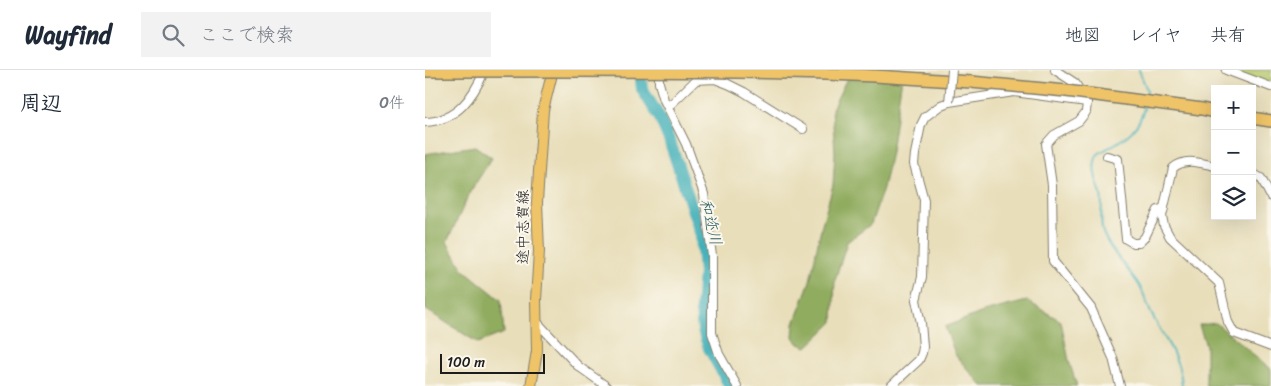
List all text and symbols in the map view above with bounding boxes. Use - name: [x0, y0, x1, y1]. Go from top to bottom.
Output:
- search box: [141, 12, 491, 57]
- text: Wayfind: [25, 14, 111, 56]
- text: ここで検索: [199, 18, 294, 51]
- text: 地図: [1065, 19, 1101, 51]
- text: レイヤ: [1129, 19, 1182, 51]
- text: 共有: [1210, 19, 1246, 51]
- icon: search: [159, 21, 187, 49]
- text: 周辺: [20, 84, 62, 122]
- map controls: [1211, 85, 1256, 220]
- button: +: [1211, 85, 1256, 130]
- text: 0件: [379, 88, 405, 117]
- button: −: [1211, 130, 1256, 175]
- button: layers: [1211, 175, 1256, 220]
- street label: 途中志賀線: [510, 189, 536, 265]
- water label: 和迩川: [691, 195, 731, 249]
- text: 100 m: [447, 350, 485, 375]
- scale bar: [440, 351, 545, 374]

